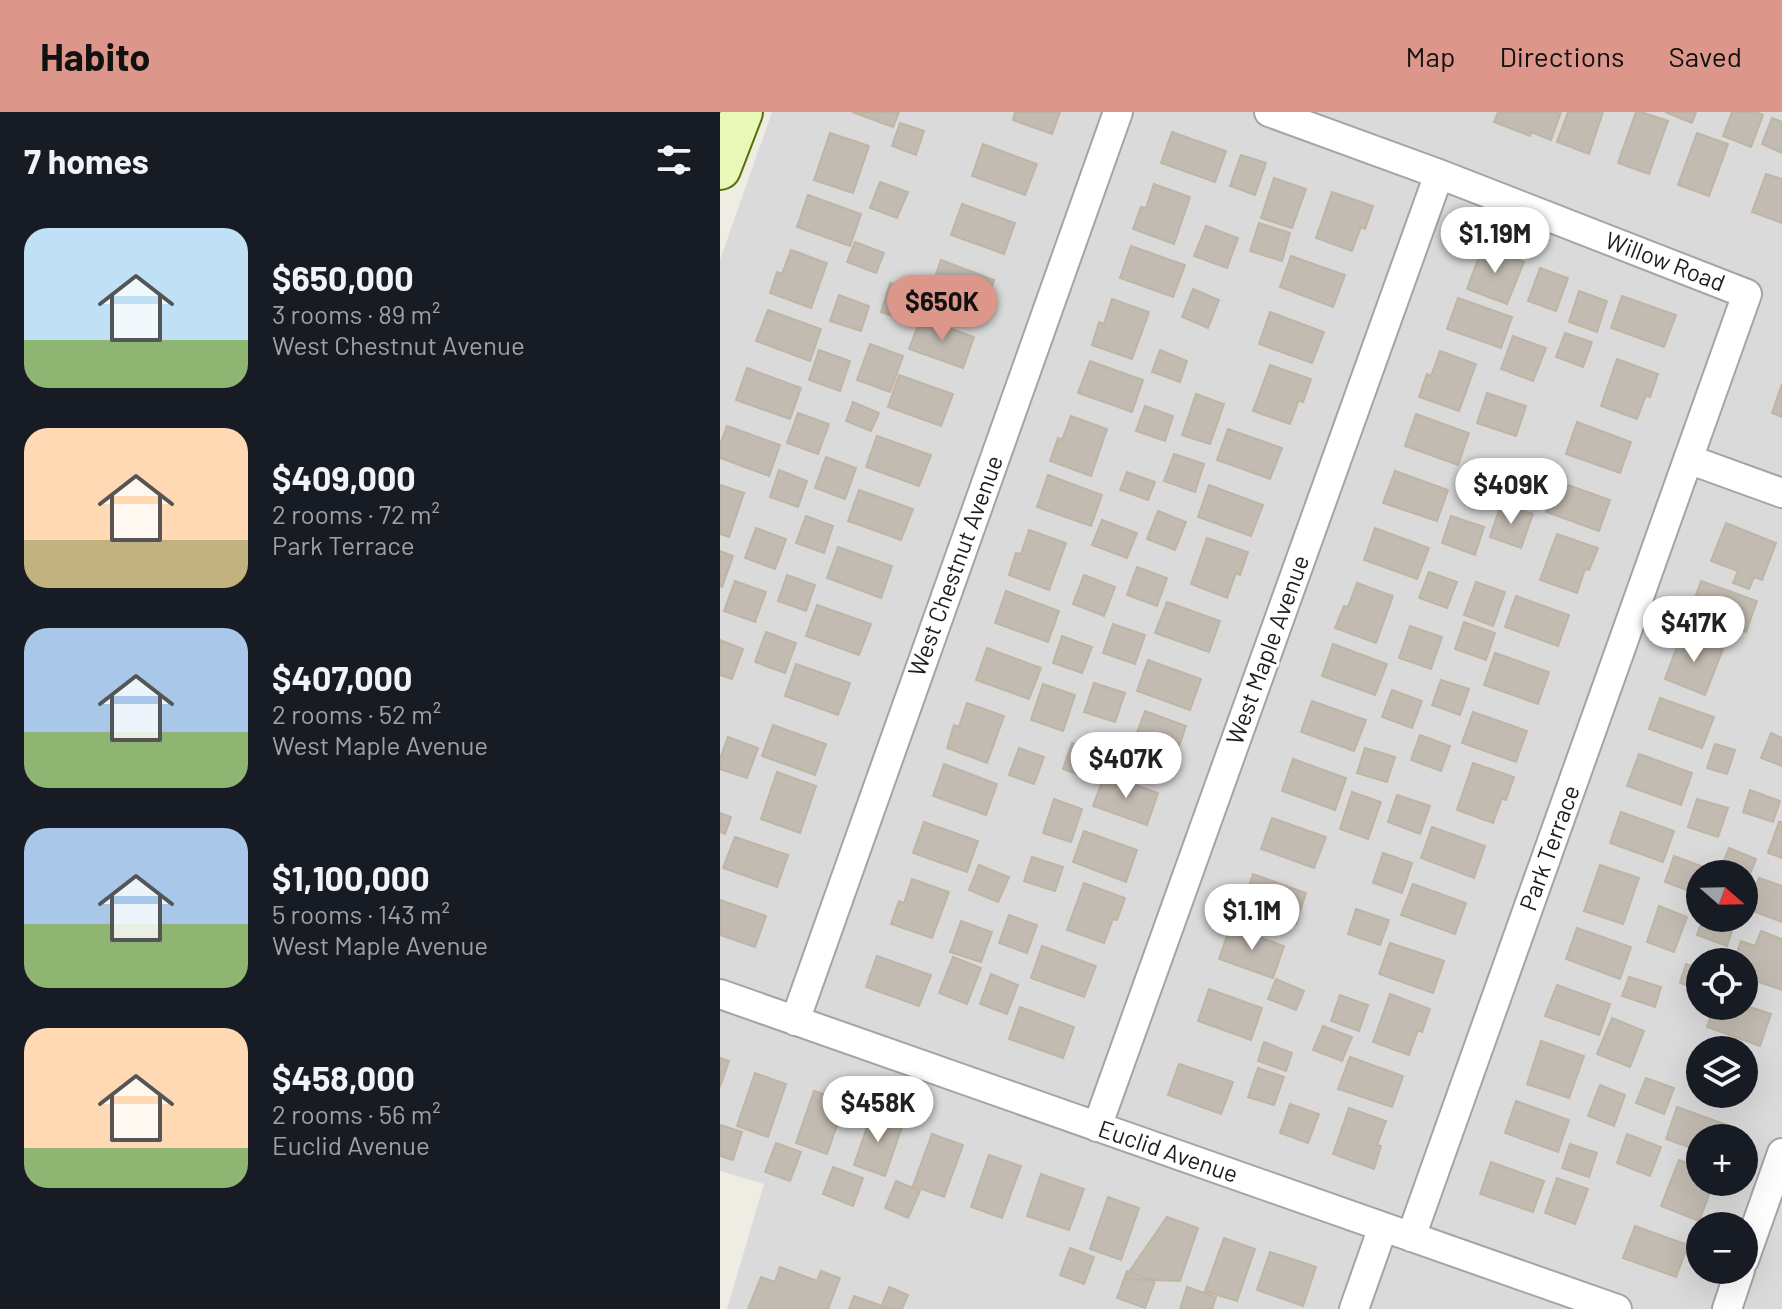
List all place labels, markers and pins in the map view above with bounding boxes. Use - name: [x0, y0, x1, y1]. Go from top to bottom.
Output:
- pin: $1.19M: [1430, 207, 1560, 275]
- pin: $650K: [886, 275, 998, 343]
- pin: $409K: [1455, 458, 1567, 526]
- pin: $417K: [1638, 596, 1750, 664]
- pin: $407K: [1070, 732, 1182, 800]
- pin: $1.1M: [1196, 884, 1308, 952]
- pin: $458K: [822, 1076, 934, 1144]

